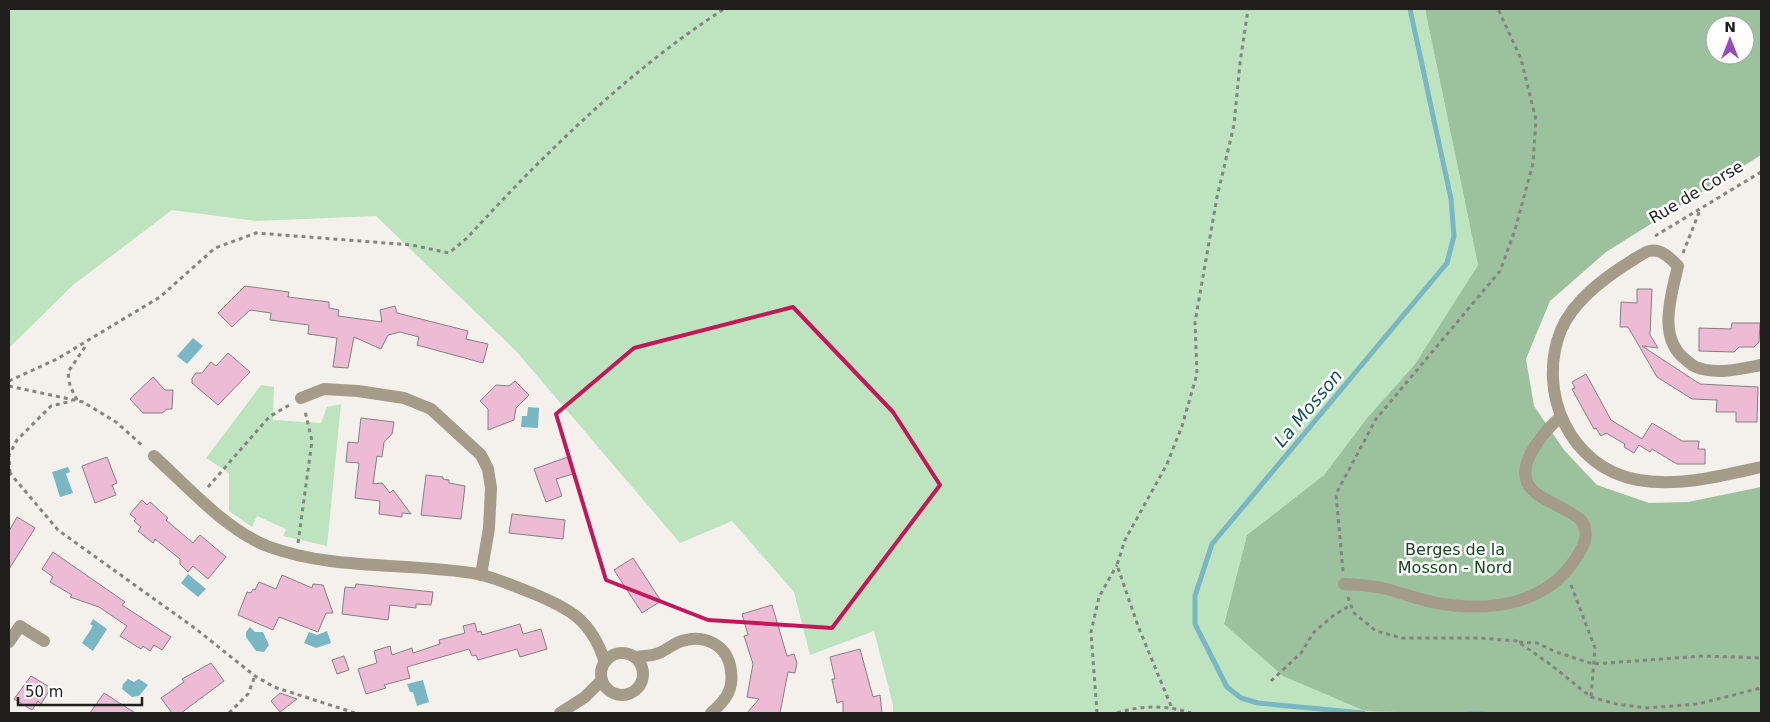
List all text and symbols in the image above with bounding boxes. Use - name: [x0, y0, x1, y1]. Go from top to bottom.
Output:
- north arrow: [1705, 15, 1755, 65]
- text: N: [1724, 19, 1736, 35]
- street label: Rue de Corse: [1646, 156, 1746, 228]
- water label: La Mosson: [1270, 365, 1346, 451]
- park label: Berges de la Mosson - Nord: [1398, 540, 1512, 577]
- scale bar: [18, 674, 141, 706]
- text: 50 m: [25, 683, 63, 701]

